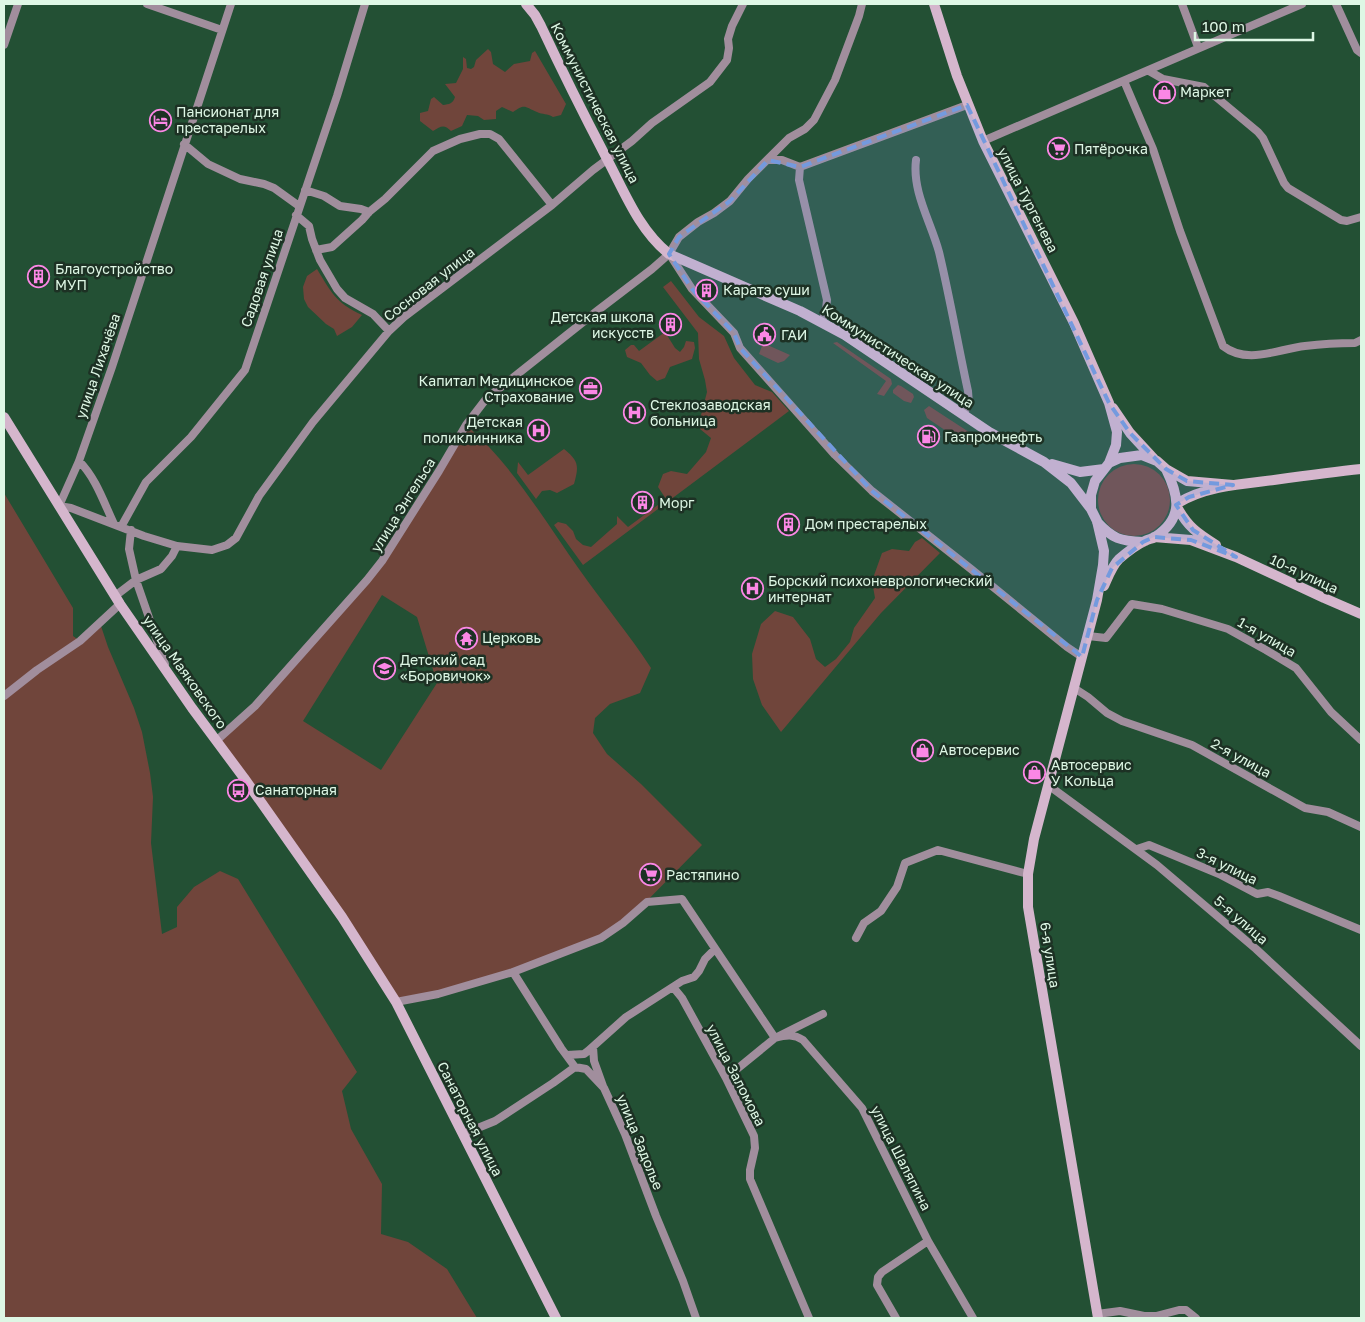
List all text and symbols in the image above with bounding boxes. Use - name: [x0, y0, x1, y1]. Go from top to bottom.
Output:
- scale bar: [1195, 10, 1312, 42]
- text: 100 m: [1202, 17, 1245, 35]
- street label: Коммунистическая улица: [547, 20, 643, 186]
- shop icon: Маркет: [1152, 80, 1176, 104]
- place label: Маркет: [1180, 83, 1231, 100]
- place label: Пансионат для престарелых: [176, 103, 279, 136]
- hotel icon: Пансионат для престарелых: [148, 108, 172, 132]
- supermarket icon: Пятёрочка: [1046, 137, 1070, 161]
- place label: Пятёрочка: [1074, 140, 1148, 157]
- street label: улица Тургенева: [995, 144, 1062, 255]
- street label: Садовая улица: [237, 227, 286, 329]
- street label: Сосновая улица: [380, 243, 478, 324]
- place label: Благоустройство МУП: [55, 260, 173, 293]
- building icon: Благоустройство МУП: [27, 265, 51, 289]
- building icon: Каратэ суши: [695, 278, 719, 302]
- place label: Каратэ суши: [723, 281, 810, 298]
- street label: Коммунистическая улица: [819, 300, 977, 411]
- place label: Детская школа искусств: [551, 308, 654, 341]
- street label: улица Лихачёва: [72, 311, 124, 421]
- building icon: Детская школа искусств: [658, 313, 682, 337]
- public building icon: ГАИ: [753, 323, 777, 347]
- place label: ГАИ: [781, 326, 807, 343]
- place label: Капитал Медицинское Страхование: [419, 372, 574, 405]
- office icon: Капитал Медицинское Страхование: [578, 377, 602, 401]
- place label: Стеклозаводская больница: [650, 396, 771, 429]
- hospital icon: Стеклозаводская больница: [622, 401, 646, 425]
- place label: Детская поликлинника: [423, 413, 523, 446]
- hospital icon: Детская поликлинника: [527, 418, 551, 442]
- fuel station icon: Газпромнефть: [916, 425, 940, 449]
- place label: Газпромнефть: [944, 428, 1042, 445]
- street label: улица Энгельса: [367, 454, 438, 555]
- building icon: Морг: [631, 491, 655, 515]
- place label: Морг: [659, 494, 695, 511]
- building icon: Дом престарелых: [777, 512, 801, 536]
- place label: Дом престарелых: [805, 515, 927, 532]
- street label: 10-я улица: [1267, 550, 1341, 597]
- place label: Борский психоневрологический интернат: [768, 572, 993, 605]
- hospital icon: Борский психоневрологический интернат: [740, 577, 764, 601]
- street label: улица Маяковского: [140, 612, 231, 732]
- street label: 1-я улица: [1235, 613, 1299, 660]
- temple icon: Церковь: [454, 626, 478, 650]
- place label: Церковь: [482, 629, 541, 646]
- place label: Детский сад «Боровичок»: [400, 651, 491, 684]
- school or university icon: Детский сад «Боровичок»: [372, 656, 396, 680]
- street label: 2-я улица: [1208, 734, 1274, 781]
- shop icon: Автосервис: [911, 738, 935, 762]
- place label: Автосервис: [939, 741, 1020, 758]
- place label: Автосервис У Кольца: [1051, 756, 1132, 789]
- shop icon: Автосервис У Кольца: [1023, 761, 1047, 785]
- bus stop icon: Санаторная: [227, 778, 251, 802]
- place label: Санаторная: [255, 781, 337, 798]
- street label: 3-я улица: [1194, 843, 1261, 888]
- supermarket icon: Растяпино: [638, 863, 662, 887]
- place label: Растяпино: [666, 866, 739, 883]
- street label: 5-я улица: [1211, 892, 1272, 948]
- street label: 6-я улица: [1037, 921, 1064, 989]
- street label: улица Заломова: [703, 1021, 770, 1129]
- street label: Санаторная улица: [434, 1059, 507, 1179]
- street label: улица Задолье: [613, 1091, 667, 1192]
- street label: улица Шаляпина: [868, 1102, 935, 1213]

